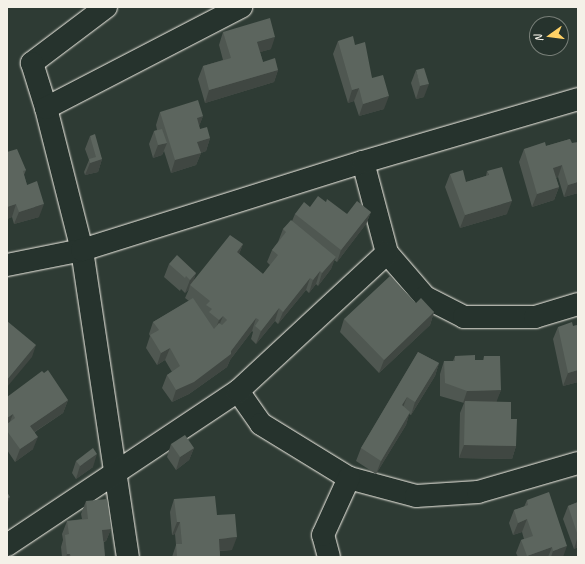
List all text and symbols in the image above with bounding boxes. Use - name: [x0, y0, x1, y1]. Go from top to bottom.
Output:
- north arrow: [529, 16, 569, 56]
- text: N: [531, 34, 546, 44]

